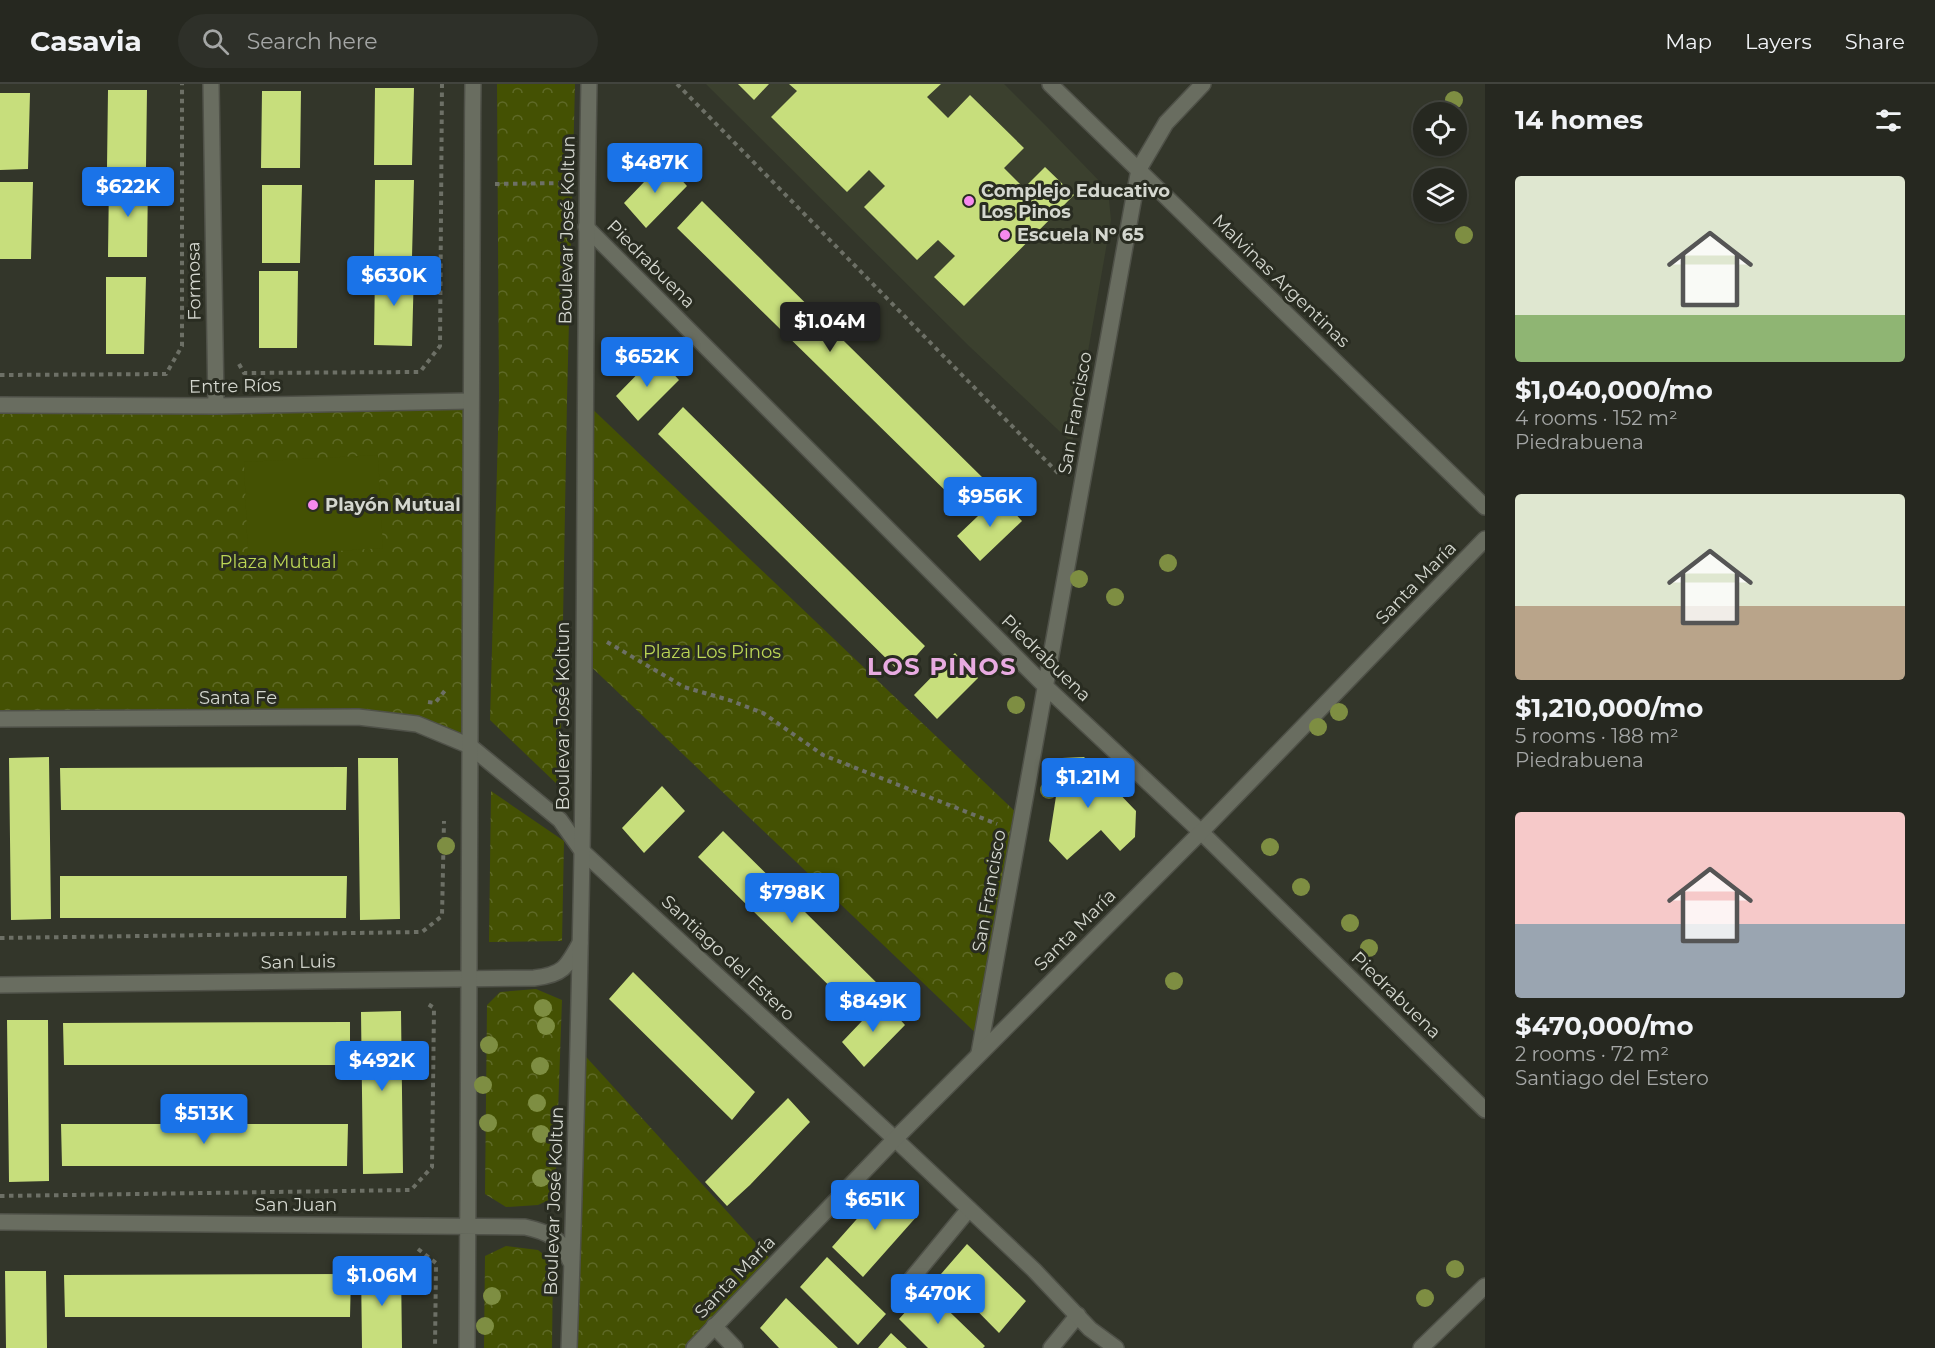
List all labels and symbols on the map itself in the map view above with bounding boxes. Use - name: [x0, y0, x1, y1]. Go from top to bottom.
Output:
- street label: Boulevar José Koltun: [554, 135, 580, 325]
- pin: $487K: [613, 143, 697, 194]
- pin: $622K: [86, 167, 170, 218]
- place label: Complejo Educativo Los Pinos: [981, 180, 1170, 223]
- marker: Complejo Educativo Los Pinos: [962, 194, 976, 208]
- street label: Malvinas Argentinas: [1208, 210, 1354, 352]
- street label: Piedrabuena: [602, 215, 700, 313]
- place label: Escuela Nº 65: [1017, 224, 1144, 246]
- marker: Escuela Nº 65: [998, 228, 1012, 242]
- street label: Formosa: [182, 241, 206, 321]
- pin: $630K: [352, 256, 436, 307]
- pin: $1.04M: [781, 302, 879, 353]
- pin: $652K: [605, 337, 689, 388]
- street label: San Francisco: [1053, 350, 1097, 476]
- street label: Entre Ríos: [189, 374, 281, 398]
- pin: $956K: [948, 477, 1032, 528]
- place label: Playón Mutual: [325, 494, 461, 516]
- marker: Playón Mutual: [306, 498, 320, 512]
- street label: Santa María: [1371, 537, 1461, 629]
- park label: Plaza Mutual: [219, 551, 337, 573]
- street label: Piedrabuena: [997, 610, 1095, 706]
- street label: Boulevar José Koltun: [552, 621, 574, 811]
- park label: Plaza Los Pinos: [643, 641, 781, 663]
- district label: LOS PINOS: [867, 652, 1017, 681]
- street label: Santa Fe: [199, 687, 277, 709]
- pin: $1.21M: [1039, 758, 1137, 809]
- street label: San Francisco: [967, 828, 1011, 954]
- pin: $798K: [750, 873, 834, 924]
- street label: Santa María: [1030, 885, 1120, 975]
- street label: Santiago del Estero: [657, 890, 799, 1026]
- street label: Piedrabuena: [1347, 947, 1445, 1043]
- street label: San Luis: [260, 950, 336, 974]
- pin: $849K: [831, 982, 915, 1033]
- pin: $492K: [340, 1041, 424, 1092]
- pin: $513K: [162, 1094, 246, 1145]
- street label: Boulevar José Koltun: [540, 1106, 568, 1296]
- pin: $651K: [833, 1180, 917, 1231]
- street label: San Juan: [255, 1194, 337, 1216]
- street label: Santa María: [690, 1231, 780, 1323]
- pin: $1.06M: [333, 1256, 431, 1307]
- pin: $470K: [896, 1274, 980, 1325]

